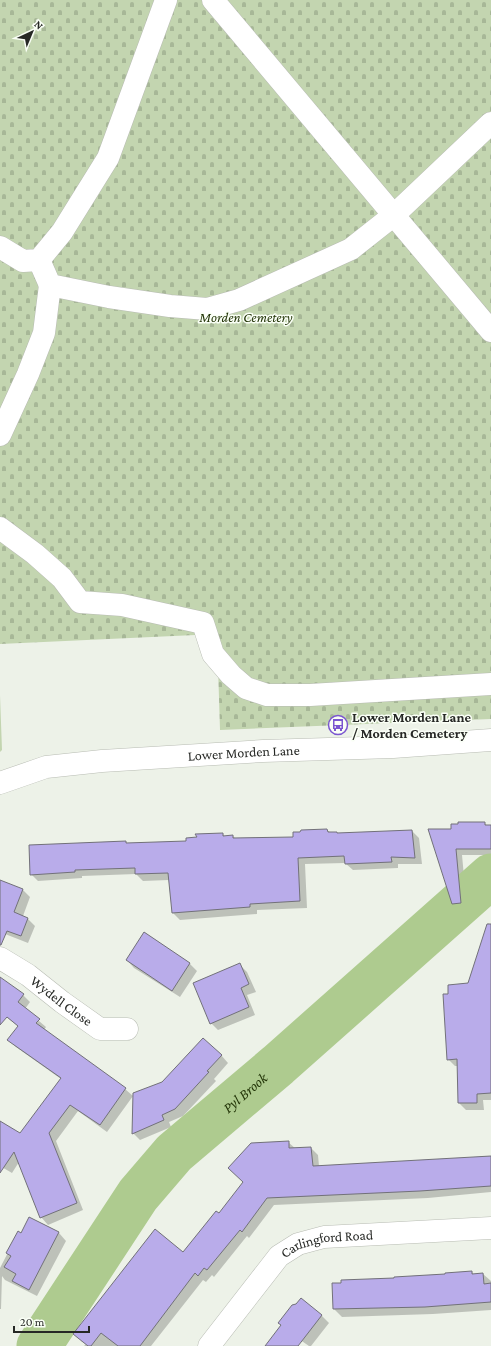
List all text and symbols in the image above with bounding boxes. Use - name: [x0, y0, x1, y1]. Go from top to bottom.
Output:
- north arrow: [12, 12, 52, 52]
- text: N: [32, 18, 46, 32]
- park label: Morden Cemetery: [198, 309, 293, 325]
- place label: Lower Morden Lane / Morden Cemetery: [352, 709, 471, 741]
- bus stop icon: Lower Morden Lane / Morden Cemetery: [327, 714, 349, 736]
- street label: Lower Morden Lane: [187, 742, 300, 764]
- street label: Wydell Close: [27, 972, 95, 1029]
- water label: Pyl Brook: [220, 1069, 272, 1116]
- street label: Carlingford Road: [278, 1226, 374, 1261]
- scale bar: [14, 1308, 89, 1334]
- text: 20 m: [20, 1315, 45, 1329]

